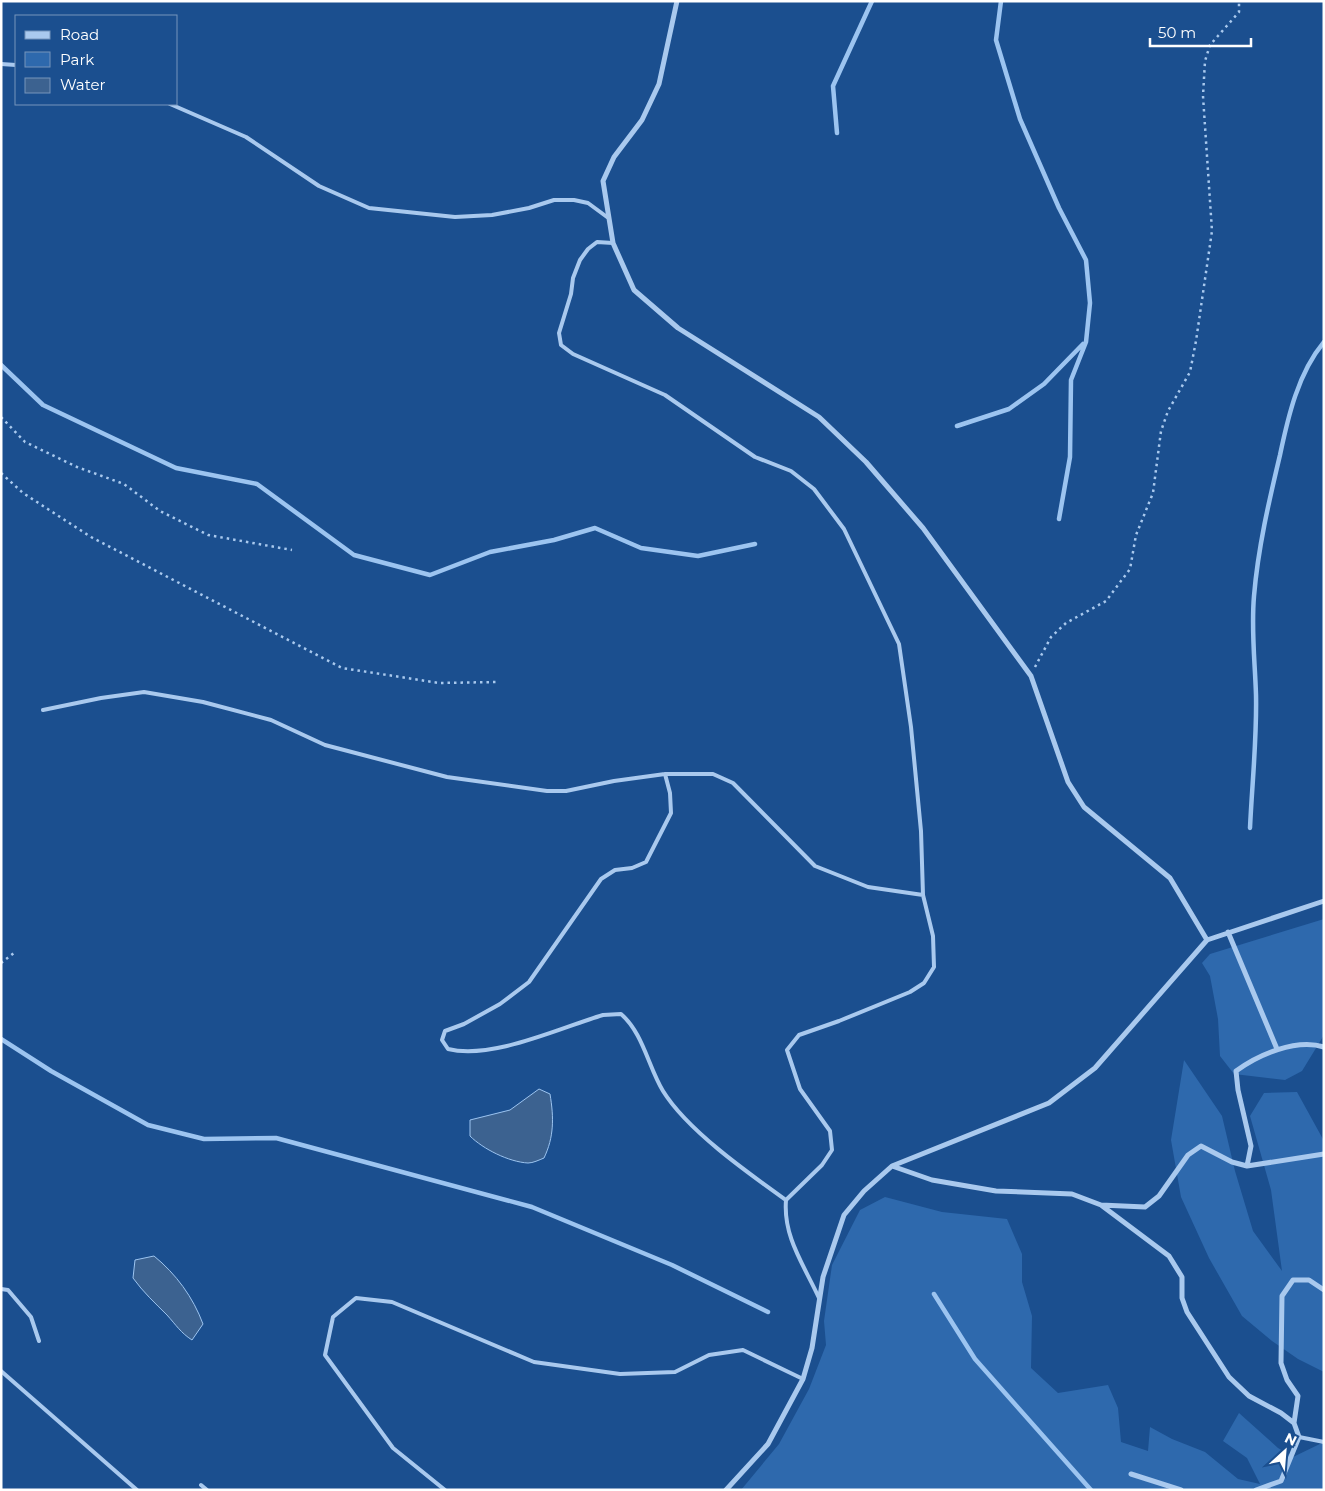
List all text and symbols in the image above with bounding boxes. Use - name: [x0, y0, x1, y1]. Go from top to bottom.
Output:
- legend: [15, 15, 178, 105]
- scale bar: [1150, 15, 1251, 47]
- text: 50 m: [1158, 23, 1196, 42]
- text: Road: [60, 25, 99, 44]
- text: Park: [60, 50, 94, 69]
- text: Water: [60, 75, 106, 94]
- north arrow: [1260, 1426, 1310, 1476]
- text: N: [1282, 1429, 1300, 1450]

